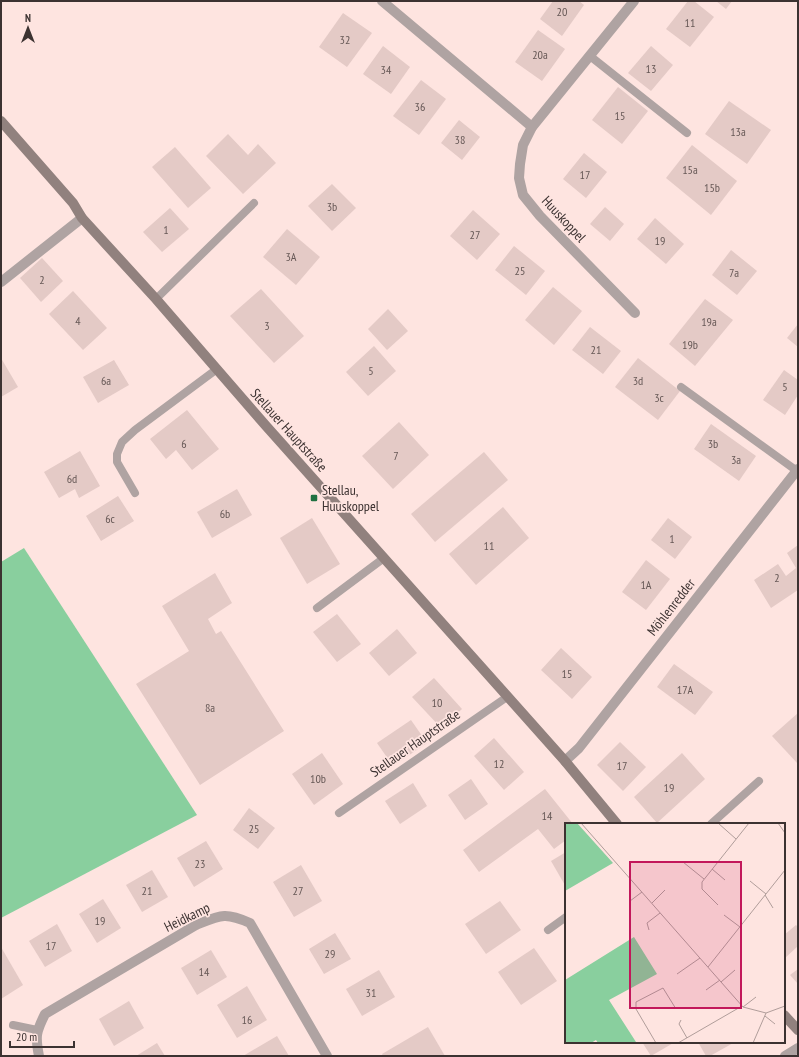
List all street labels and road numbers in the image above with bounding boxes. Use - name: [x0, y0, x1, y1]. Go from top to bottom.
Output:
- street label: Huuskoppel: [538, 192, 591, 247]
- street label: Stellauer Hauptstraße: [247, 385, 331, 476]
- street label: Möhlenredder: [643, 575, 699, 639]
- street label: Stellauer Hauptstraße: [366, 705, 464, 781]
- street label: Heidkamp: [161, 898, 213, 936]

